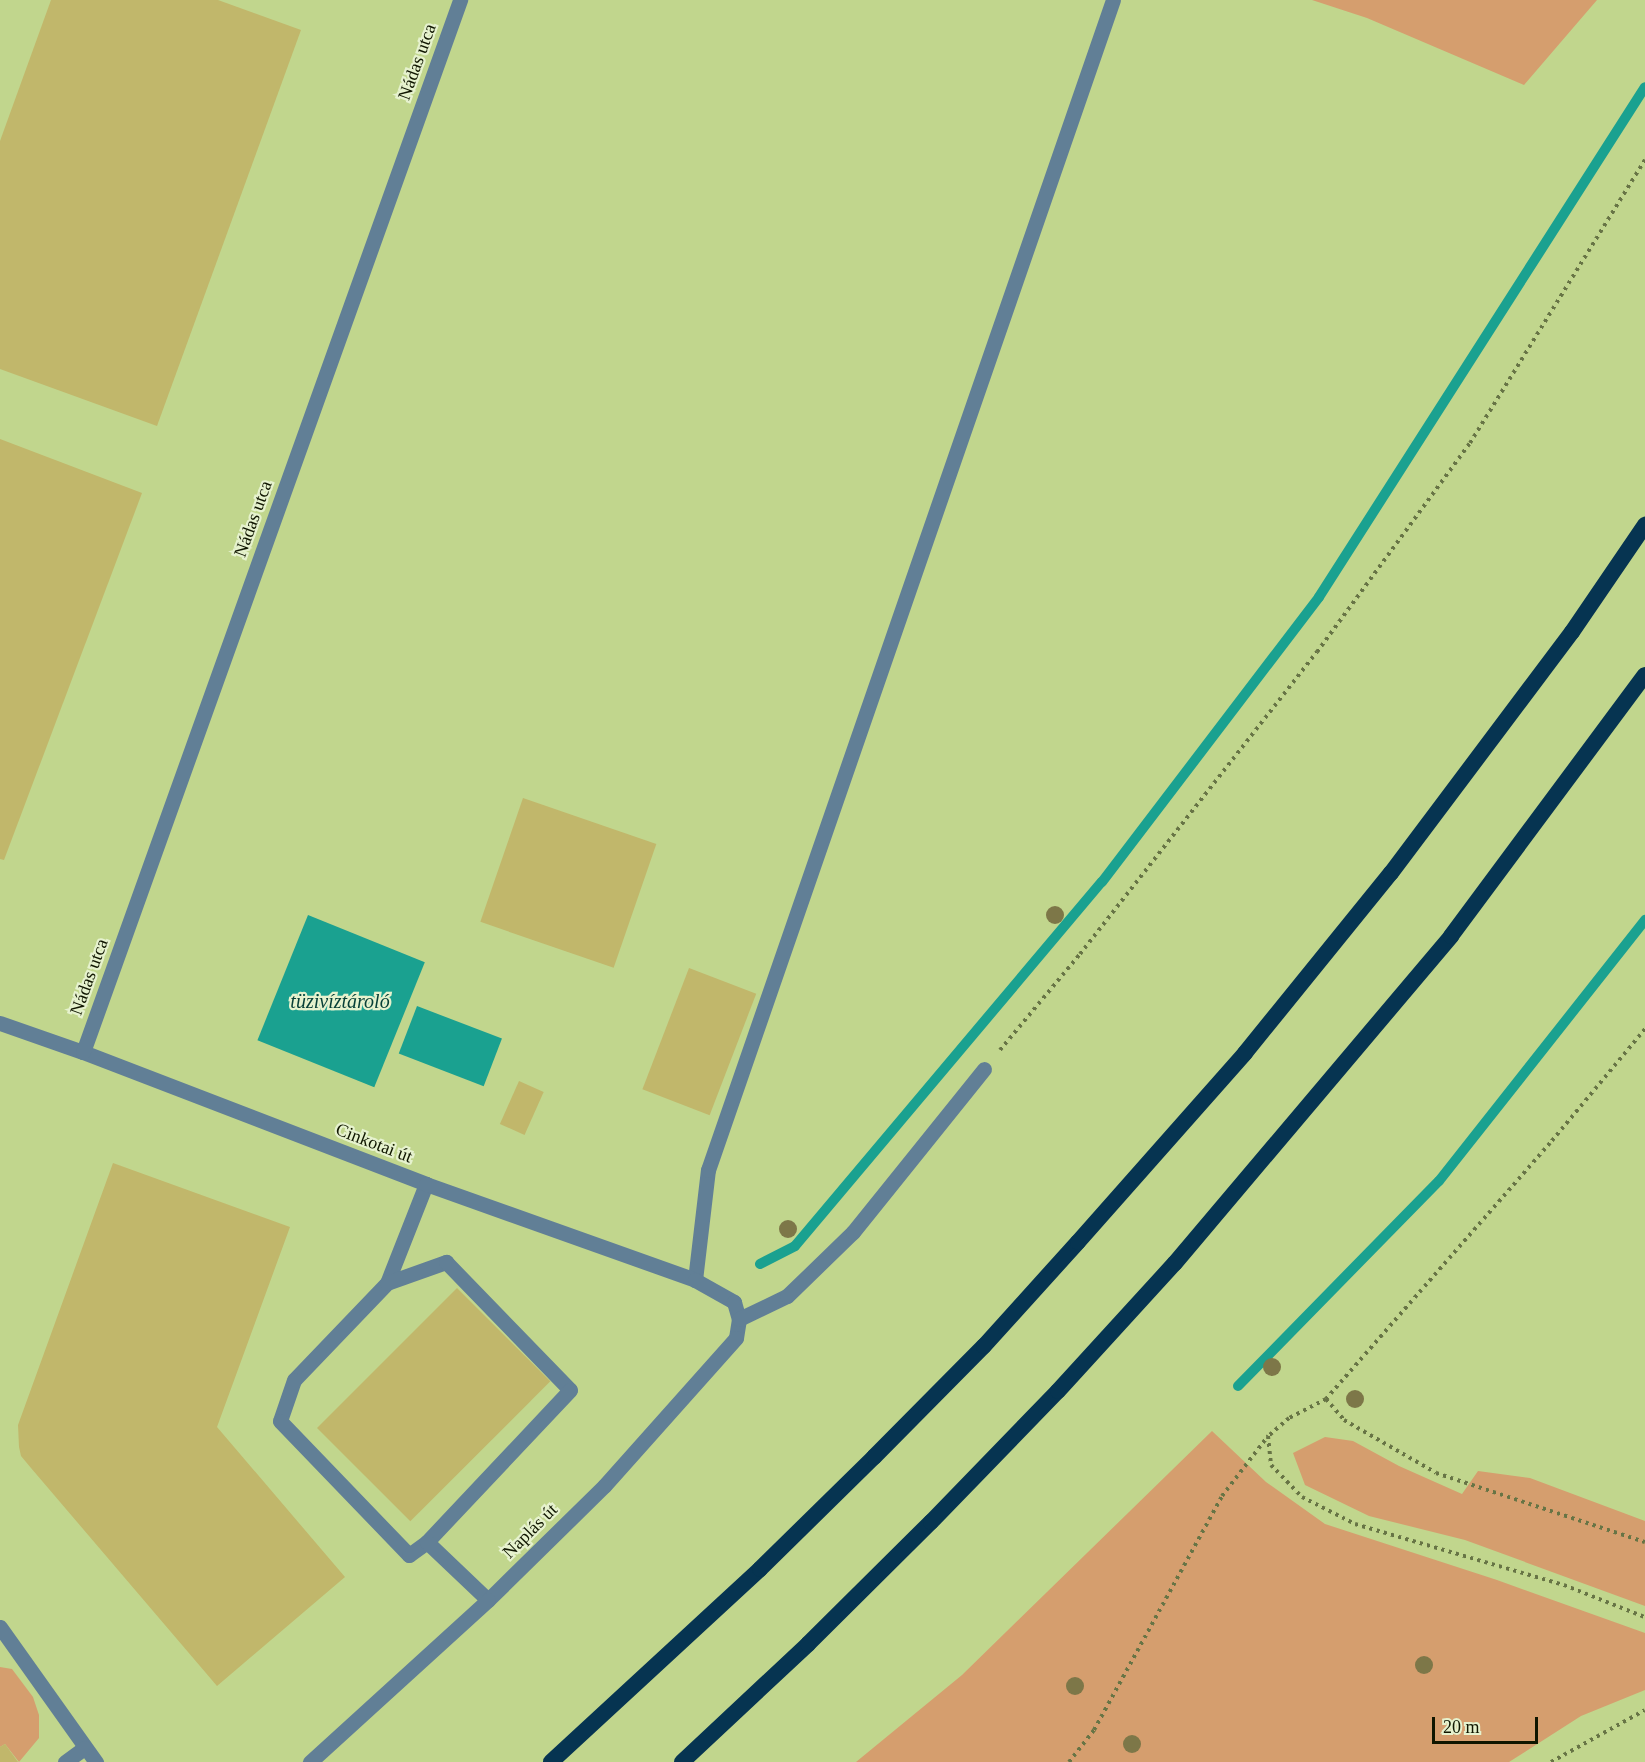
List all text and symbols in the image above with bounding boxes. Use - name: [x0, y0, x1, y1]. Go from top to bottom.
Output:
- street label: Nádas utca: [393, 21, 441, 103]
- street label: Nádas utca: [229, 478, 277, 560]
- street label: Nádas utca: [65, 936, 113, 1018]
- water label: tüzivíztároló: [290, 989, 390, 1013]
- street label: Cinkotai út: [333, 1118, 415, 1168]
- street label: Naplás út: [498, 1499, 562, 1563]
- scale bar: [1435, 1705, 1542, 1743]
- text: 20 m: [1443, 1717, 1480, 1737]

